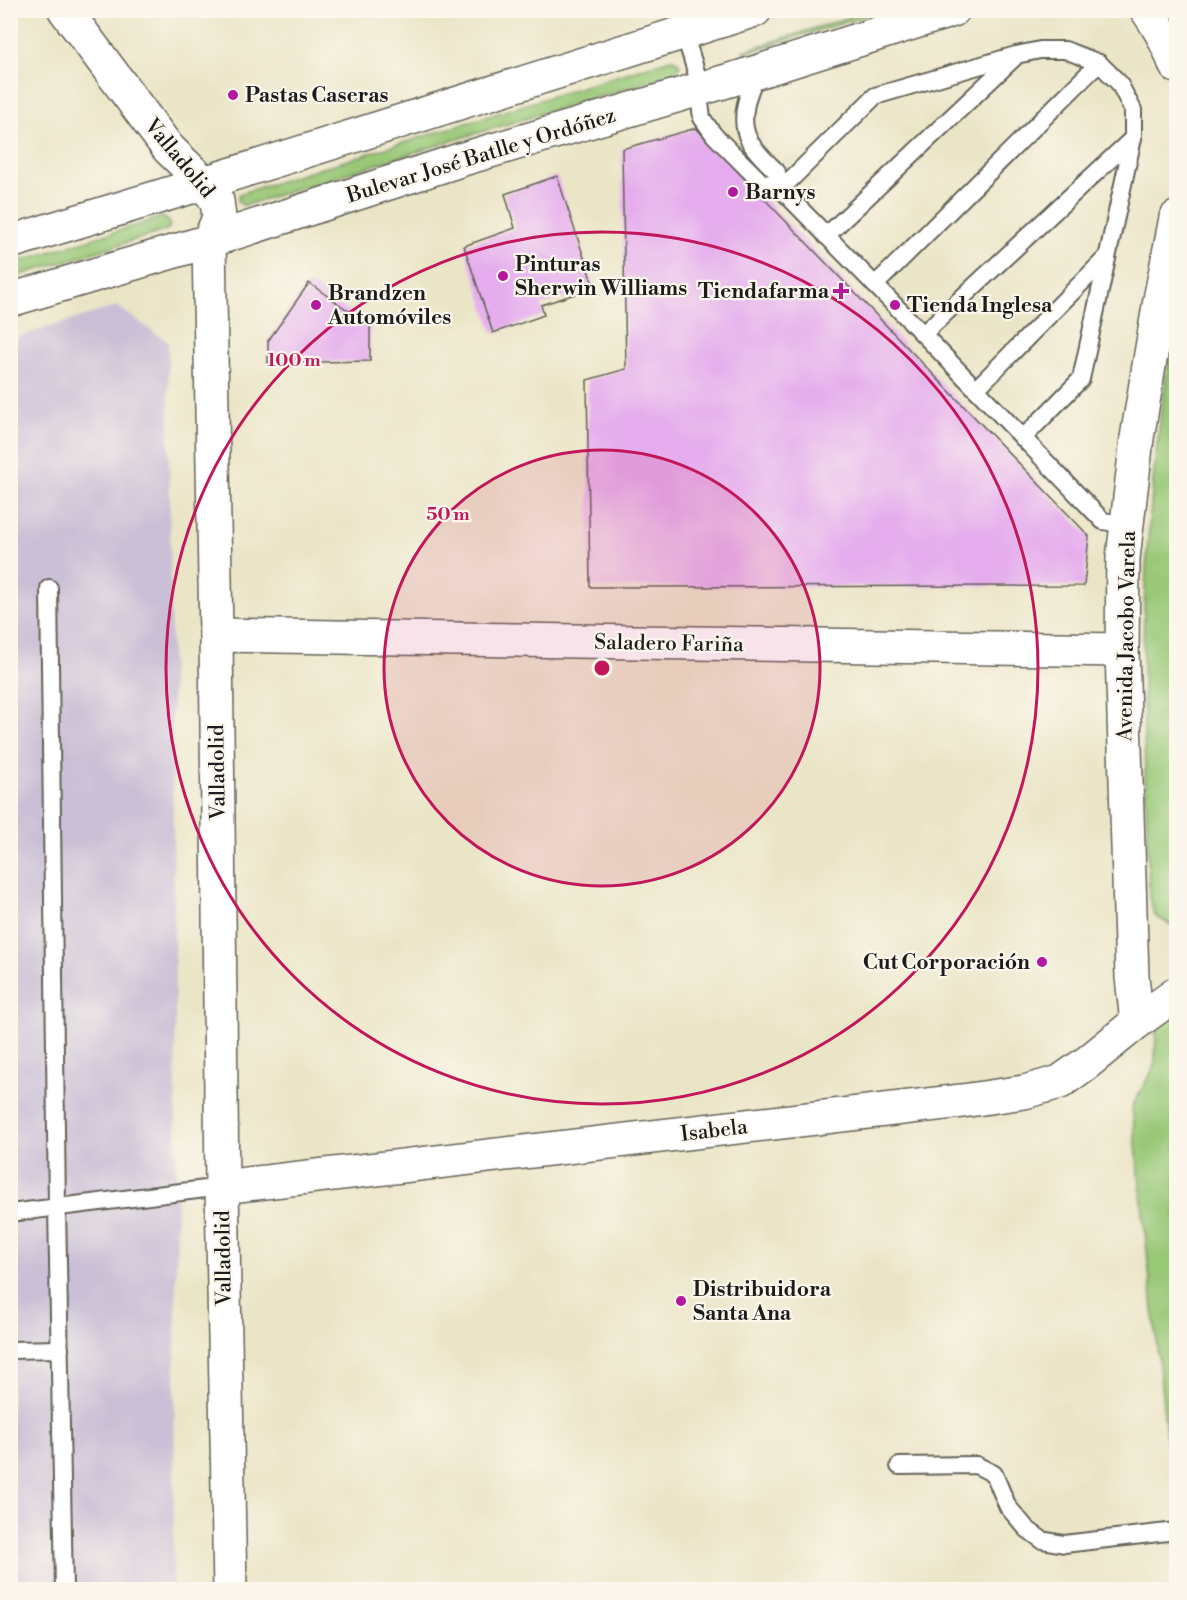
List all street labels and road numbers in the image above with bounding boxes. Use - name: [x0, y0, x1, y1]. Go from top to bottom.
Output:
- street label: Bulevar José Batlle y Ordóñez: [343, 103, 619, 210]
- street label: Valladolid: [138, 113, 220, 204]
- street label: Avenida Jacobo Varela: [1112, 530, 1142, 743]
- street label: Saladero Fariña: [594, 630, 744, 658]
- street label: Valladolid: [204, 724, 232, 821]
- street label: Isabela: [679, 1114, 749, 1148]
- street label: Valladolid: [210, 1210, 238, 1307]

